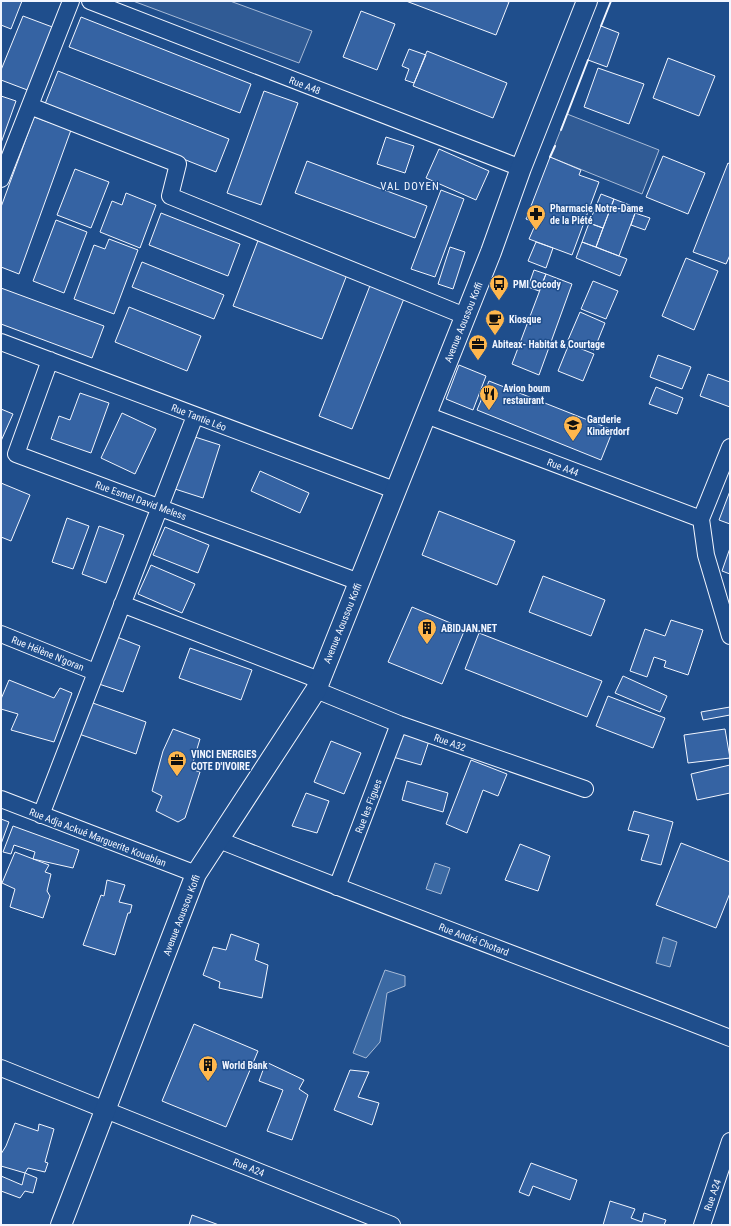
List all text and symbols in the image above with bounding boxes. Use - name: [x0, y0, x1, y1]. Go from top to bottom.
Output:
- street label: Rue A48: [288, 74, 322, 96]
- district label: VAL DOYEN: [380, 180, 440, 193]
- pharmacy icon: Pharmacie Notre-Dame de la Piété: [525, 203, 547, 231]
- place label: Pharmacie Notre-Dame de la Piété: [550, 203, 644, 226]
- bus stop icon: PMI Cocody: [488, 273, 510, 301]
- place label: PMI Cocody: [513, 279, 561, 290]
- street label: Avenue Aoussou Koffi: [442, 280, 485, 364]
- cafe icon: Kiosque: [484, 308, 506, 336]
- place label: Kiosque: [509, 314, 541, 325]
- office icon: Abiteax- Habitat & Courtage: [467, 333, 489, 361]
- place label: Abiteax- Habitat & Courtage: [492, 339, 605, 350]
- restaurant icon: Avion boum restaurant: [478, 383, 500, 411]
- place label: Avion boum restaurant: [503, 383, 550, 406]
- street label: Rue Tantie Léo: [170, 402, 228, 433]
- school or university icon: Garderie Kinderdorf: [562, 414, 584, 442]
- place label: Garderie Kinderdorf: [587, 414, 630, 437]
- street label: Rue A44: [546, 456, 580, 478]
- street label: Rue Esmel David Meless: [94, 479, 188, 522]
- street label: Avenue Aoussou Koffi: [321, 581, 364, 665]
- building icon: ABIDJAN.NET: [416, 617, 438, 645]
- place label: ABIDJAN.NET: [441, 623, 498, 634]
- street label: Rue Hélène N'goran: [10, 634, 86, 673]
- street label: Rue A32: [433, 732, 467, 753]
- office icon: VINCI ENERGIES COTE D'IVOIRE: [166, 749, 188, 777]
- place label: VINCI ENERGIES COTE D'IVOIRE: [191, 749, 257, 772]
- street label: Rue les Figues: [353, 777, 384, 835]
- street label: Rue Adja Ackué Marguerite Kouablan: [28, 806, 168, 869]
- street label: Avenue Aoussou Koffi: [161, 873, 202, 957]
- street label: Rue André Chotard: [437, 921, 510, 958]
- building icon: World Bank: [197, 1054, 219, 1082]
- place label: World Bank: [222, 1060, 268, 1071]
- street label: Rue A24: [232, 1156, 266, 1179]
- street label: Rue A24: [702, 1178, 723, 1212]

